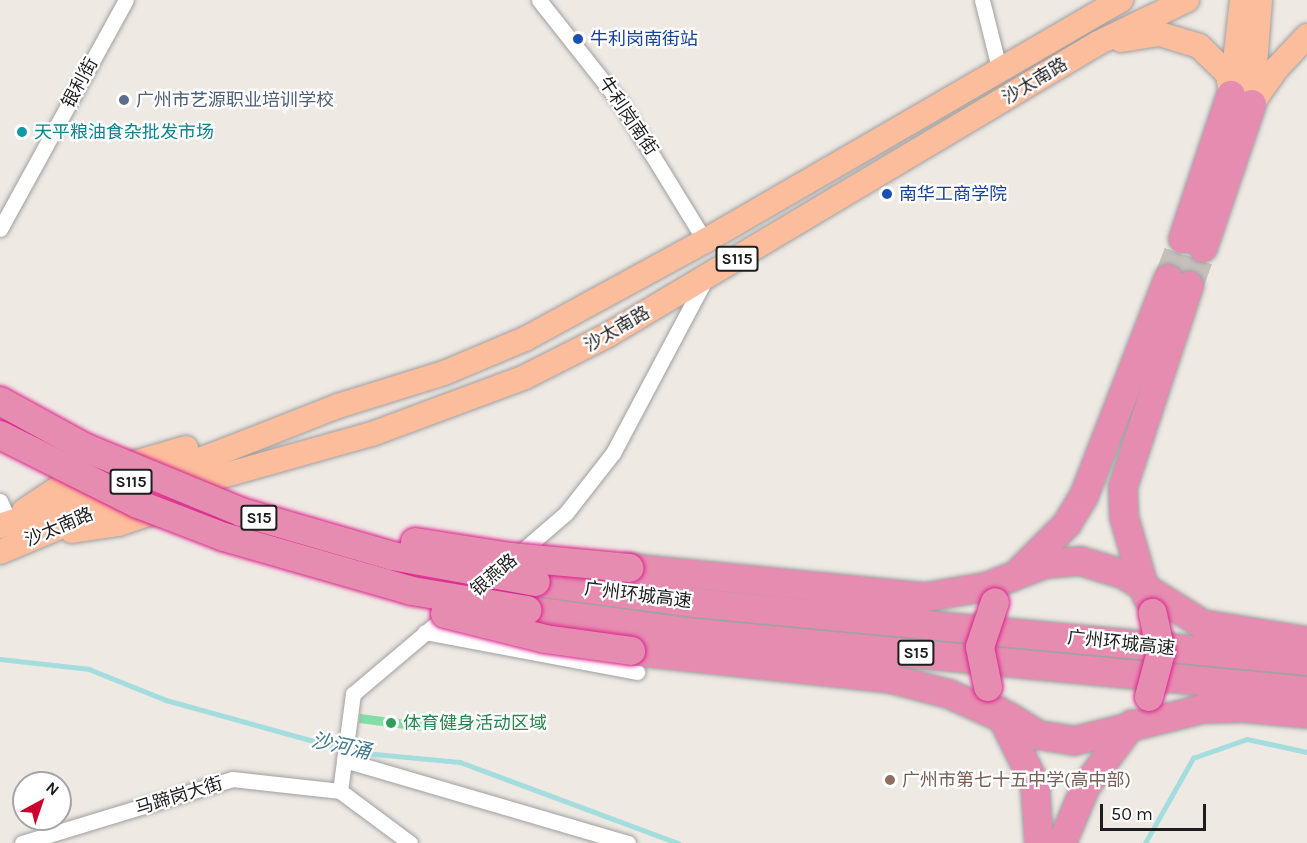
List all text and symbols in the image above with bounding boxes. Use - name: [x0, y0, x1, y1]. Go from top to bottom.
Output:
- place label: 牛利岗南街站: [590, 28, 698, 50]
- marker: 牛利岗南街站: [571, 32, 585, 46]
- street label: 沙太南路: [999, 53, 1071, 109]
- street label: 银利街: [57, 54, 103, 112]
- street label: 牛利岗南街: [594, 73, 662, 159]
- place label: 广州市艺源职业培训学校: [136, 89, 334, 111]
- marker: 广州市艺源职业培训学校: [117, 93, 131, 107]
- place label: 天平粮油食杂批发市场: [34, 121, 214, 143]
- marker: 天平粮油食杂批发市场: [15, 125, 29, 139]
- place label: 南华工商学院: [899, 183, 1007, 205]
- marker: 南华工商学院: [880, 187, 894, 201]
- road number: S115: [714, 246, 760, 272]
- street label: 沙太南路: [580, 302, 654, 356]
- road number: S115: [108, 469, 154, 495]
- street label: 沙太南路: [22, 503, 96, 551]
- road number: S15: [240, 505, 278, 531]
- street label: 银燕路: [466, 549, 522, 601]
- street label: 广州环城高速: [583, 578, 693, 612]
- street label: 广州环城高速: [1066, 627, 1176, 659]
- road number: S15: [896, 640, 936, 666]
- place label: 体育健身活动区域: [403, 712, 547, 734]
- marker: 体育健身活动区域: [384, 716, 398, 730]
- water label: 沙河涌: [309, 728, 373, 764]
- place label: 广州市第七十五中学(高中部): [902, 769, 1131, 791]
- north arrow: [12, 771, 72, 831]
- street label: 马蹄岗大街: [133, 773, 225, 819]
- marker: 广州市第七十五中学(高中部): [883, 773, 897, 787]
- text: N: [42, 777, 63, 799]
- scale bar: [1103, 792, 1210, 830]
- text: 50 m: [1111, 803, 1153, 825]

